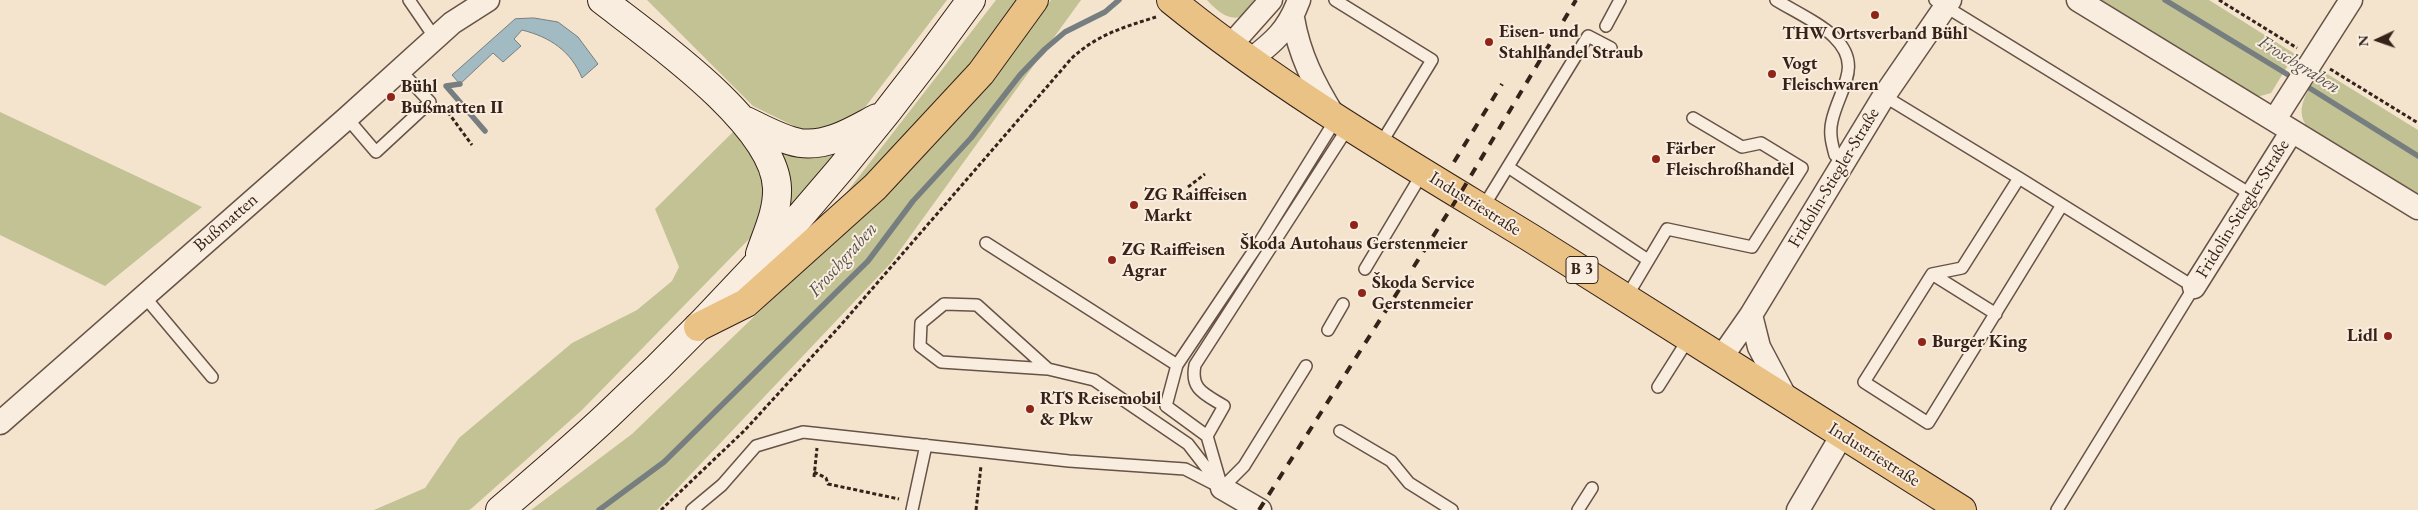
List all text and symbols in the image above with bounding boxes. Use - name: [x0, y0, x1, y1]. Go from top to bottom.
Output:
- marker: THW Ortsverband Bühl: [1869, 9, 1881, 21]
- north arrow: [2353, 15, 2403, 65]
- place label: Eisen- und Stahlhandel Straub: [1499, 21, 1643, 64]
- place label: THW Ortsverband Bühl: [1782, 23, 1968, 45]
- water label: Froschgraben: [2254, 31, 2344, 99]
- text: N: [2354, 35, 2372, 47]
- marker: Eisen- und Stahlhandel Straub: [1483, 36, 1495, 48]
- place label: Vogt Fleischwaren: [1782, 53, 1879, 96]
- marker: Vogt Fleischwaren: [1766, 68, 1778, 80]
- place label: Bühl Bußmatten II: [401, 76, 503, 118]
- marker: Bühl Bußmatten II: [385, 91, 397, 103]
- street label: Fridolin-Stiegler-Straße: [1784, 104, 1884, 252]
- street label: Fridolin-Stiegler-Straße: [2192, 136, 2294, 282]
- place label: Färber Fleischroßhandel: [1666, 138, 1794, 180]
- marker: Färber Fleischroßhandel: [1650, 153, 1662, 165]
- street label: Industriestraße: [1425, 167, 1525, 241]
- place label: ZG Raiffeisen Markt: [1144, 184, 1247, 226]
- street label: Bußmatten: [189, 189, 263, 257]
- marker: ZG Raiffeisen Markt: [1128, 199, 1140, 211]
- water label: Froschgraben: [804, 218, 882, 302]
- marker: Škoda Autohaus Gerstenmeier: [1348, 219, 1360, 231]
- place label: Škoda Autohaus Gerstenmeier: [1240, 233, 1468, 255]
- place label: ZG Raiffeisen Agrar: [1122, 239, 1225, 282]
- marker: ZG Raiffeisen Agrar: [1106, 254, 1118, 266]
- road number: B 3: [1566, 256, 1598, 284]
- place label: Škoda Service Gerstenmeier: [1372, 272, 1474, 314]
- marker: Škoda Service Gerstenmeier: [1356, 287, 1368, 299]
- place label: Lidl: [2347, 325, 2378, 347]
- marker: Lidl: [2382, 330, 2394, 342]
- place label: Burger King: [1932, 331, 2027, 353]
- marker: Burger King: [1916, 336, 1928, 348]
- place label: RTS Reisemobil & Pkw: [1040, 388, 1161, 430]
- marker: RTS Reisemobil & Pkw: [1024, 403, 1036, 415]
- street label: Industriestraße: [1824, 418, 1924, 492]

